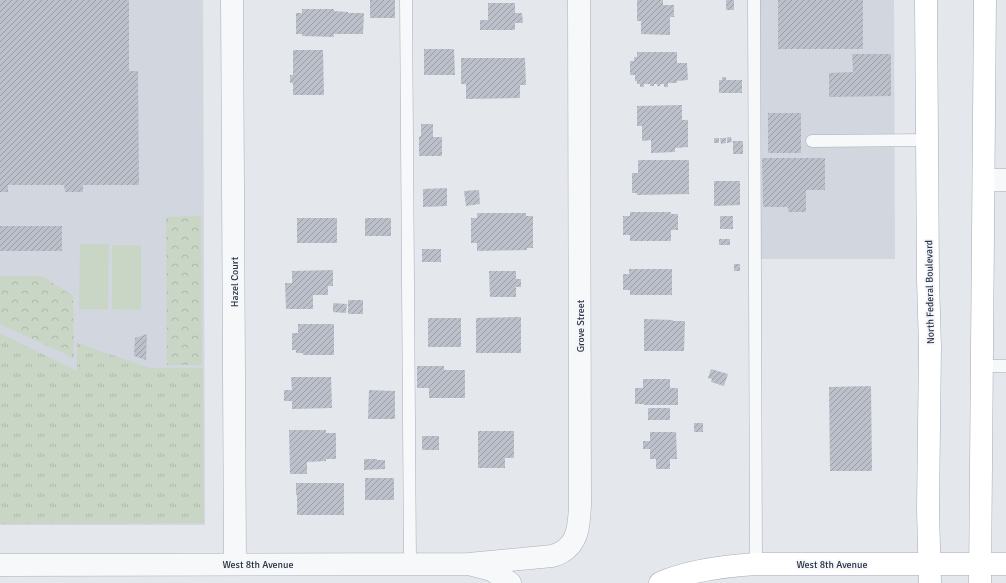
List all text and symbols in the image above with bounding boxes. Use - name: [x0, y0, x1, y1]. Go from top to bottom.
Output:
- street label: North Federal Boulevard: [923, 240, 937, 344]
- street label: Hazel Court: [229, 256, 241, 307]
- street label: Grove Street: [575, 299, 587, 352]
- street label: West 8th Avenue: [222, 559, 294, 571]
- street label: West 8th Avenue: [796, 559, 868, 571]

